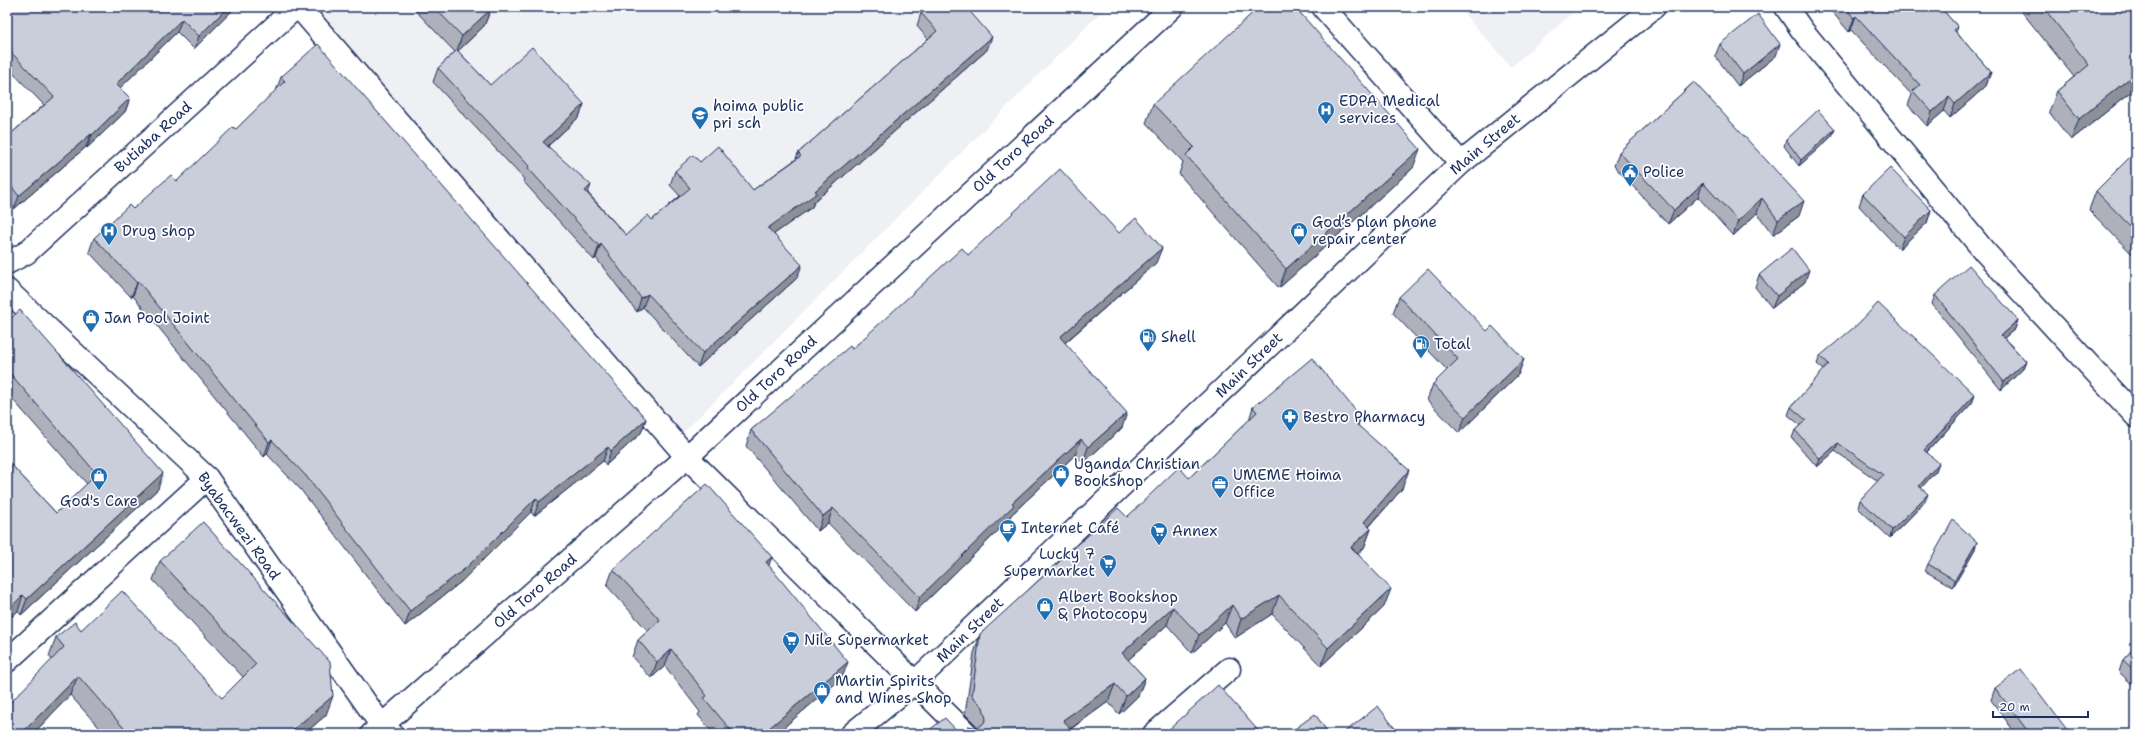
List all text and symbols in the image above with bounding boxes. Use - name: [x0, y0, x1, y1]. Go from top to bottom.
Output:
- place label: EDPA Medical services: [1339, 91, 1440, 128]
- place label: hoima public pri sch: [713, 96, 804, 133]
- street label: Butiaba Road: [110, 97, 196, 177]
- hospital icon: EDPA Medical services: [1316, 100, 1336, 125]
- school or university icon: hoima public pri sch: [690, 105, 710, 130]
- street label: Main Street: [1446, 109, 1524, 179]
- street label: Old Toro Road: [968, 111, 1058, 197]
- public building icon: Police: [1620, 162, 1640, 187]
- place label: Police: [1643, 162, 1684, 182]
- place label: God’s plan phone repair center: [1312, 212, 1437, 249]
- hospital icon: Drug shop: [99, 221, 119, 246]
- place label: Drug shop: [122, 221, 195, 241]
- shop icon: God’s plan phone repair center: [1289, 221, 1309, 246]
- shop icon: Jan Pool Joint: [81, 308, 101, 333]
- place label: Jan Pool Joint: [104, 308, 210, 328]
- fuel station icon: Shell: [1138, 327, 1158, 352]
- place label: Shell: [1161, 327, 1196, 347]
- street label: Main Street: [1211, 328, 1287, 402]
- street label: Old Toro Road: [731, 331, 821, 417]
- fuel station icon: Total: [1411, 334, 1431, 359]
- place label: Total: [1434, 334, 1471, 354]
- pharmacy icon: Bestro Pharmacy: [1280, 407, 1300, 432]
- place label: Bestro Pharmacy: [1303, 407, 1425, 427]
- place label: Uganda Christian Bookshop: [1074, 454, 1200, 491]
- shop icon: Uganda Christian Bookshop: [1051, 463, 1071, 488]
- place label: UMEME Hoima Office: [1233, 465, 1342, 502]
- shop icon: God's Care: [89, 466, 109, 491]
- street label: Byabacwezi Road: [193, 468, 285, 584]
- office icon: UMEME Hoima Office: [1210, 474, 1230, 499]
- place label: God's Care: [60, 491, 138, 511]
- cafe icon: Internet Café: [998, 518, 1018, 543]
- place label: Internet Café: [1021, 518, 1120, 538]
- supermarket icon: Annex: [1149, 521, 1169, 546]
- place label: Annex: [1172, 521, 1218, 541]
- place label: Lucky 7 Supermarket: [1004, 544, 1095, 581]
- street label: Old Toro Road: [489, 549, 581, 633]
- supermarket icon: Lucky 7 Supermarket: [1098, 553, 1118, 578]
- place label: Albert Bookshop & Photocopy: [1058, 587, 1178, 624]
- street label: Main Street: [932, 593, 1008, 667]
- shop icon: Albert Bookshop & Photocopy: [1035, 596, 1055, 621]
- supermarket icon: Nile Supermarket: [781, 630, 801, 655]
- place label: Nile Supermarket: [804, 630, 929, 650]
- place label: Martin Spirits and Wines Shop: [835, 671, 951, 708]
- shop icon: Martin Spirits and Wines Shop: [812, 680, 832, 705]
- scale bar: [1993, 693, 2088, 719]
- text: 20 m: [1999, 699, 2030, 715]

